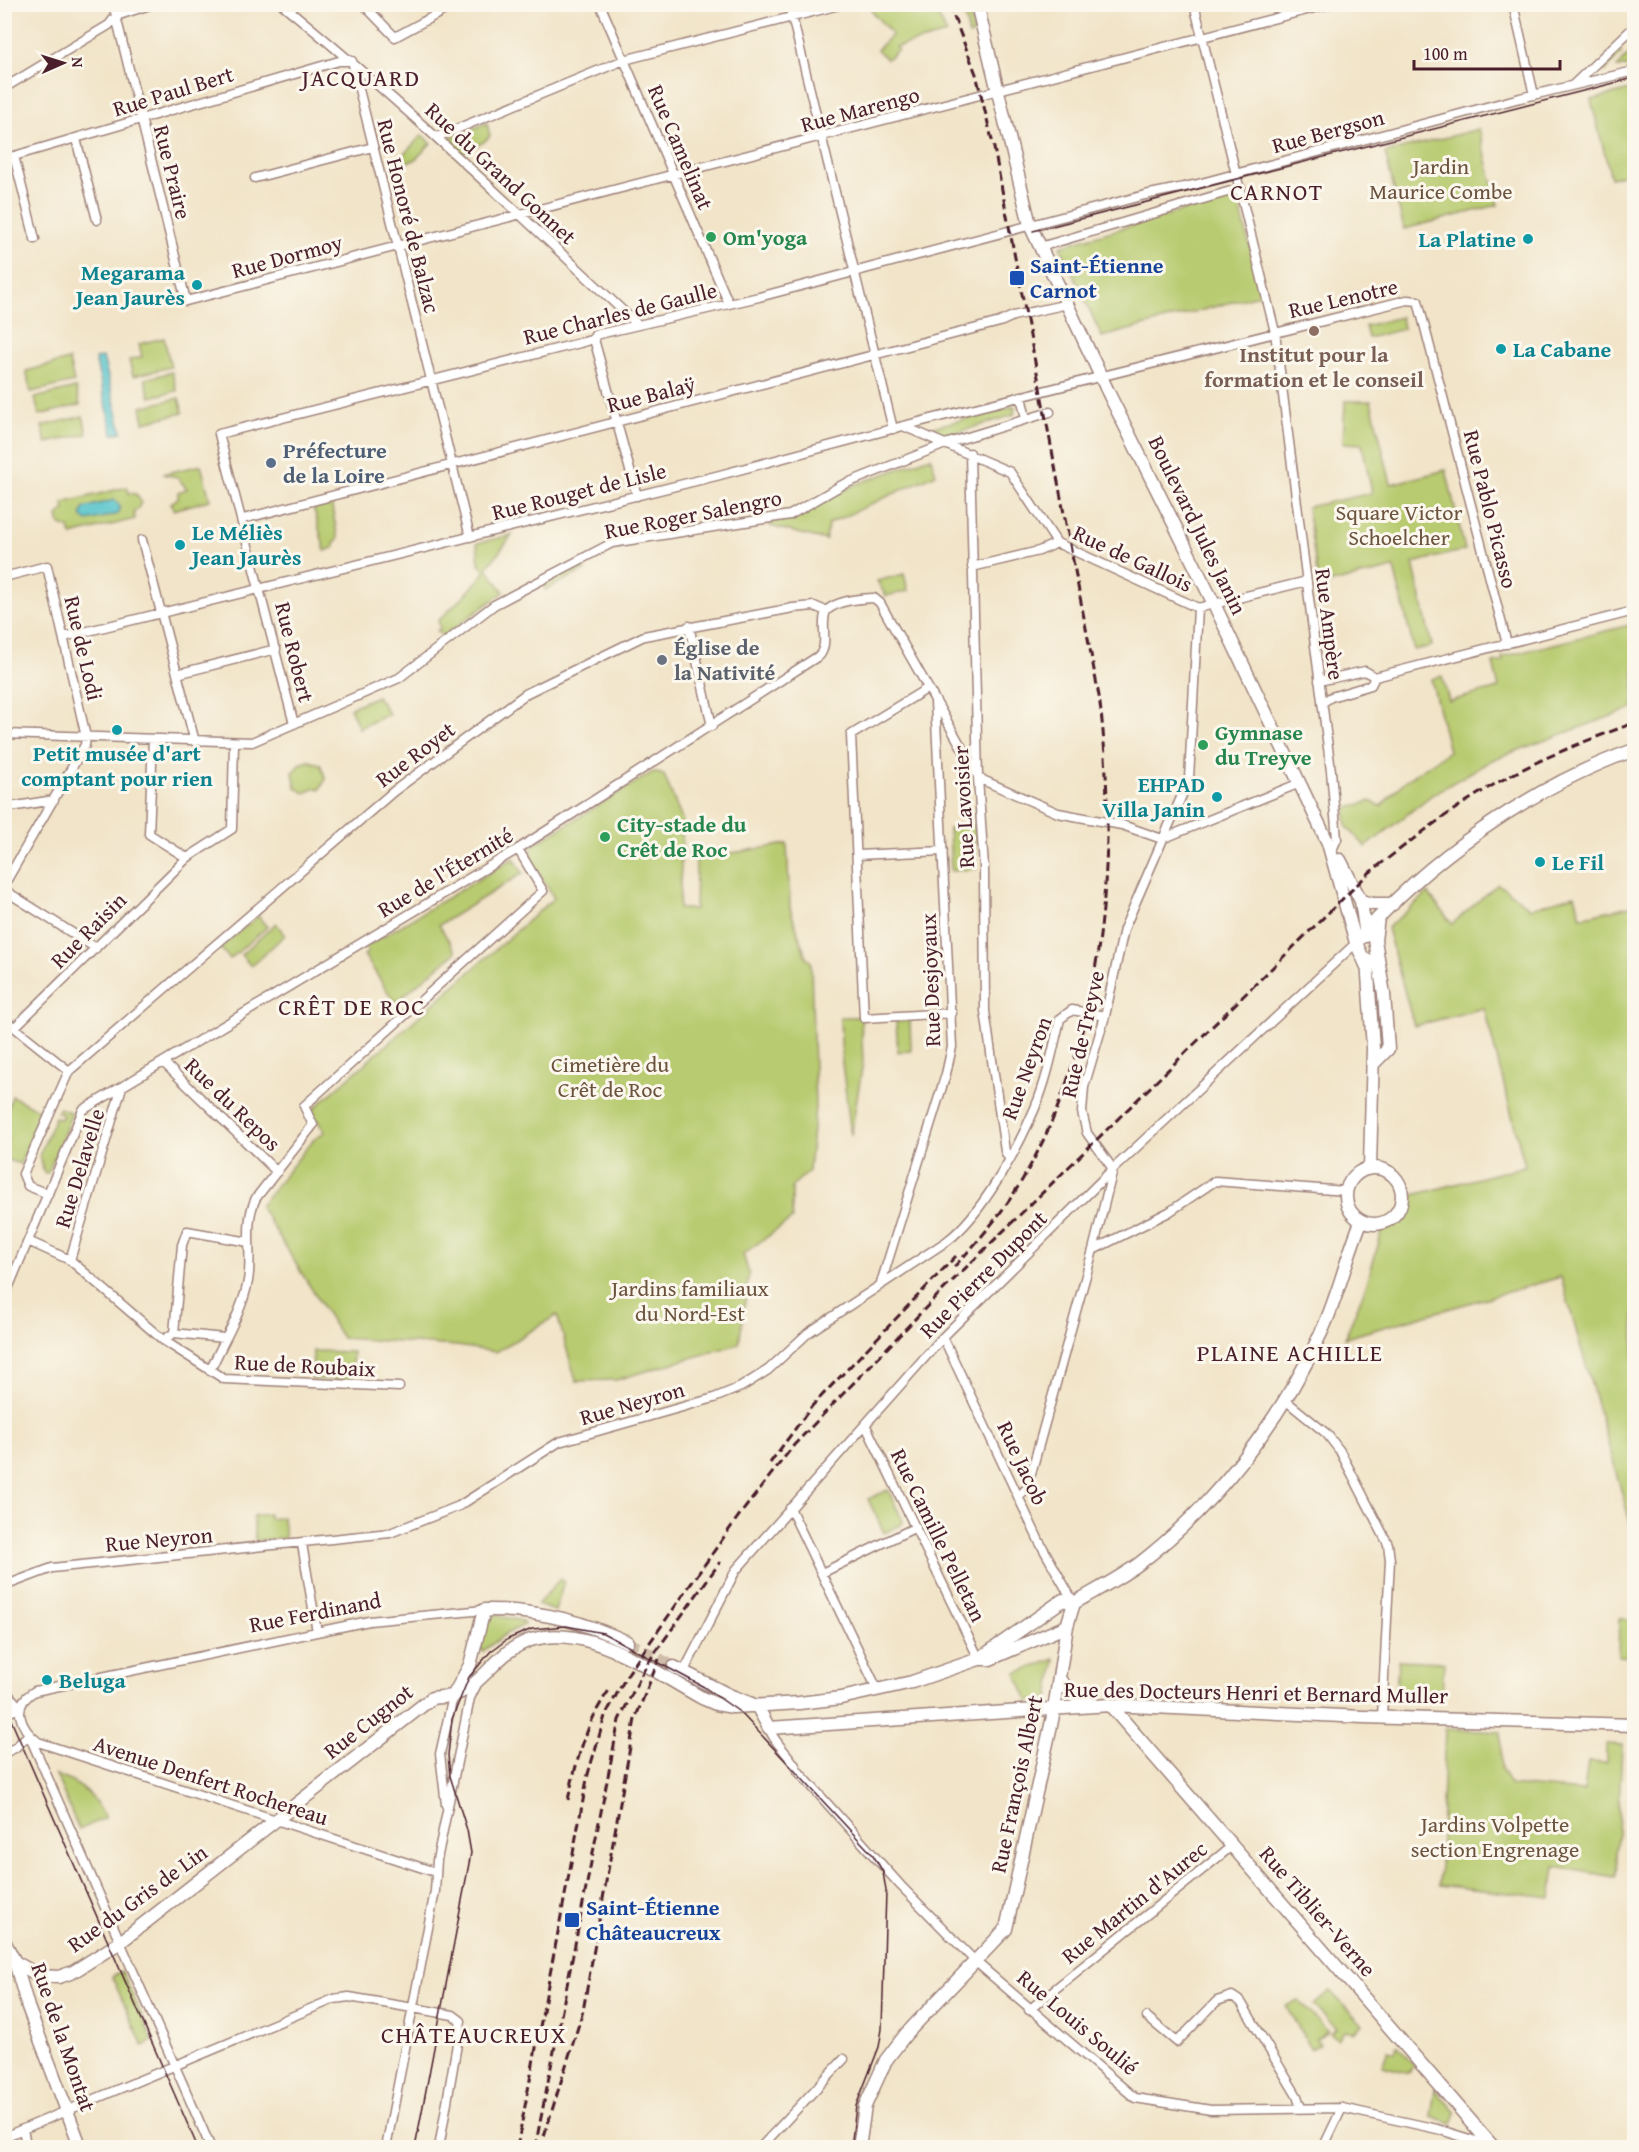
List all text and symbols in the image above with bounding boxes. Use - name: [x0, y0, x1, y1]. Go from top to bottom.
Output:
- north arrow: [33, 33, 93, 93]
- scale bar: [1414, 33, 1560, 71]
- text: 100 m: [1423, 40, 1468, 67]
- text: N: [66, 56, 90, 68]
- street label: Rue Paul Bert: [109, 57, 237, 125]
- district label: JACQUARD: [299, 60, 420, 95]
- street label: Rue Marengo: [797, 78, 923, 140]
- street label: Rue Camelinat: [640, 79, 722, 215]
- street label: Rue du Grand Gonnet: [418, 94, 584, 252]
- street label: Rue Bergson: [1268, 101, 1388, 161]
- street label: Rue Honoré de Balzac: [369, 116, 449, 317]
- street label: Rue Praire: [146, 122, 200, 222]
- park label: Jardin Maurice Combe: [1369, 150, 1513, 207]
- district label: CARNOT: [1230, 174, 1324, 209]
- place label: Om'yoga: [723, 221, 808, 253]
- place label: La Platine: [1419, 223, 1516, 255]
- street label: Rue Dormoy: [228, 226, 346, 286]
- marker: Om'yoga: [704, 230, 718, 244]
- marker: La Platine: [1521, 232, 1535, 246]
- place label: Saint-Étienne Carnot: [1030, 249, 1164, 306]
- place label: Megarama Jean Jaurès: [72, 256, 186, 313]
- marker: Saint-Étienne Carnot: [1008, 269, 1026, 287]
- street label: Rue Lenotre: [1285, 270, 1401, 326]
- street label: Rue Charles de Gaulle: [520, 273, 720, 353]
- marker: Megarama Jean Jaurès: [190, 278, 204, 292]
- marker: Institut pour la formation et le conseil: [1307, 324, 1321, 338]
- place label: La Cabane: [1513, 333, 1612, 365]
- place label: Institut pour la formation et le conseil: [1204, 338, 1424, 395]
- marker: La Cabane: [1494, 342, 1508, 356]
- street label: Rue Balaÿ: [603, 368, 699, 420]
- street label: Rue Pablo Picasso: [1456, 426, 1526, 592]
- street label: Boulevard Jules Janin: [1141, 430, 1256, 620]
- place label: Préfecture de la Loire: [283, 434, 387, 491]
- street label: Rue Rouget de Lisle: [489, 454, 669, 528]
- marker: Préfecture de la Loire: [264, 456, 278, 470]
- street label: Rue Roger Salengro: [602, 481, 784, 547]
- park label: Square Victor Schoelcher: [1336, 496, 1462, 553]
- place label: Le Méliès Jean Jaurès: [188, 516, 301, 573]
- street label: Rue de Gallois: [1068, 516, 1198, 600]
- marker: Le Méliès Jean Jaurès: [173, 538, 187, 552]
- street label: Rue Ampère: [1307, 566, 1353, 682]
- street label: Rue de Lodi: [56, 593, 112, 703]
- street label: Rue Robert: [267, 599, 323, 706]
- place label: Église de la Nativité: [674, 631, 776, 688]
- marker: Église de la Nativité: [655, 653, 669, 667]
- street label: Rue Royet: [369, 713, 462, 795]
- place label: Gymnase du Treyve: [1215, 716, 1312, 773]
- marker: Petit musée d'art comptant pour rien: [110, 723, 124, 737]
- place label: Petit musée d'art comptant pour rien: [21, 737, 213, 794]
- marker: Gymnase du Treyve: [1196, 738, 1210, 752]
- street label: Rue Lavoisier: [944, 745, 982, 869]
- place label: EHPAD Villa Janin: [1102, 768, 1205, 825]
- marker: EHPAD Villa Janin: [1210, 790, 1224, 804]
- place label: City-stade du Crêt de Roc: [617, 808, 747, 865]
- street label: Rue de l'Éternité: [371, 819, 519, 925]
- marker: City-stade du Crêt de Roc: [598, 830, 612, 844]
- place label: Le Fil: [1552, 846, 1604, 878]
- marker: Le Fil: [1533, 855, 1547, 869]
- street label: Rue Raisin: [43, 884, 134, 975]
- street label: Rue Desjoyaux: [912, 912, 948, 1047]
- street label: Rue de Treyve: [1052, 967, 1112, 1101]
- district label: CRÊT DE ROC: [278, 989, 426, 1024]
- street label: Rue Neyron: [993, 1011, 1060, 1124]
- park label: Cimetière du Crêt de Roc: [551, 1048, 669, 1105]
- street label: Rue du Repos: [178, 1050, 288, 1158]
- street label: Rue Delavelle: [46, 1104, 112, 1232]
- street label: Rue Pierre Dupont: [912, 1203, 1054, 1345]
- park label: Jardins familiaux du Nord-Est: [608, 1272, 770, 1329]
- district label: PLAINE ACHILLE: [1197, 1335, 1383, 1370]
- street label: Rue de Roubaix: [233, 1345, 377, 1385]
- street label: Rue Neyron: [576, 1373, 689, 1433]
- street label: Rue Jacob: [990, 1416, 1056, 1510]
- street label: Rue Camille Pelletan: [883, 1443, 995, 1628]
- street label: Rue Neyron: [104, 1518, 215, 1560]
- street label: Rue Ferdinand: [246, 1584, 384, 1640]
- place label: Beluga: [59, 1664, 126, 1696]
- marker: Beluga: [40, 1673, 54, 1687]
- street label: Rue des Docteurs Henri et Bernard Muller: [1064, 1673, 1448, 1711]
- street label: Rue Cugnot: [316, 1676, 420, 1766]
- street label: Rue François Albert: [982, 1692, 1051, 1876]
- street label: Avenue Denfert Rochereau: [90, 1727, 332, 1833]
- park label: Jardins Volpette section Engrenage: [1411, 1808, 1579, 1865]
- street label: Rue Martin d'Aurec: [1054, 1833, 1214, 1971]
- street label: Rue du Gris de Lin: [60, 1836, 214, 1960]
- street label: Rue Tiblier-Verne: [1252, 1839, 1384, 1983]
- place label: Saint-Étienne Châteaucreux: [586, 1891, 721, 1948]
- marker: Saint-Étienne Châteaucreux: [563, 1911, 581, 1929]
- street label: Rue de la Montat: [24, 1958, 105, 2116]
- street label: Rue Louis Soulié: [1010, 1962, 1146, 2082]
- district label: CHÂTEAUCREUX: [381, 2017, 567, 2052]

